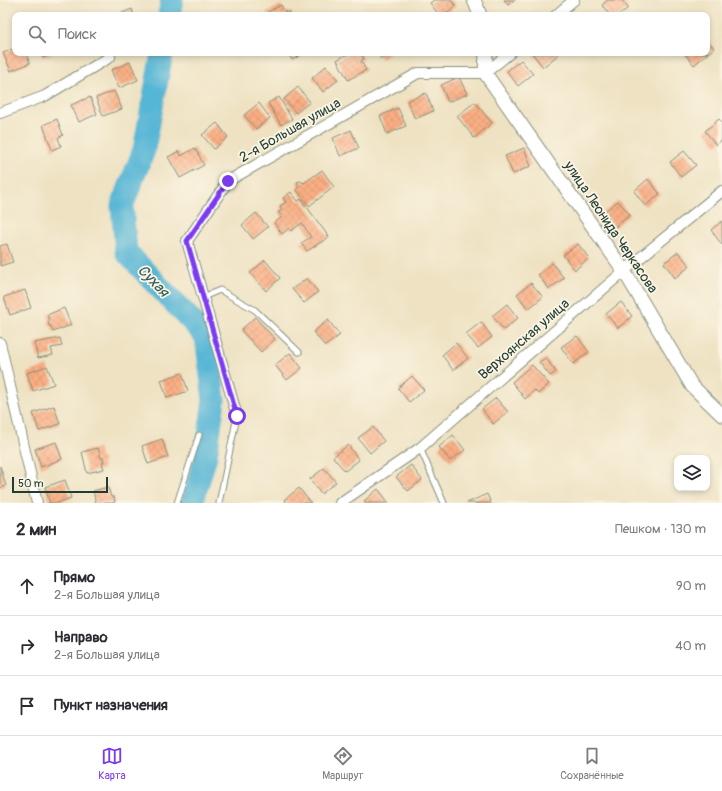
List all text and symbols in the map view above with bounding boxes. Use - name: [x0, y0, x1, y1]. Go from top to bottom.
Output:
- search box: [12, 12, 710, 56]
- icon: search: [26, 23, 48, 45]
- text: Поиск: [58, 25, 97, 44]
- street label: 2-я Большая улица: [236, 94, 344, 166]
- street label: улица Леонида Черкасова: [560, 157, 662, 296]
- route end: [219, 172, 237, 190]
- water label: Сухая: [133, 261, 174, 302]
- street label: Верхоянская улица: [475, 295, 573, 383]
- route start: [228, 407, 246, 425]
- map controls: [674, 455, 710, 491]
- button: layers: [674, 455, 710, 491]
- scale bar: [12, 475, 108, 494]
- text: 50 m: [18, 477, 44, 490]
- text: 2 мин: [16, 519, 56, 540]
- text: Пешком · 130 m: [615, 521, 706, 537]
- text: Прямо: [54, 568, 95, 587]
- icon: ahead: [16, 575, 38, 597]
- text: 90 m: [676, 578, 706, 594]
- text: 2-я Большая улица: [54, 587, 160, 603]
- text: Направо: [54, 628, 108, 647]
- icon: right: [16, 635, 38, 657]
- text: 40 m: [675, 638, 706, 654]
- text: 2-я Большая улица: [54, 647, 160, 663]
- icon: arrive: [16, 695, 38, 717]
- text: Пункт назначения: [54, 696, 168, 715]
- tab: Карта: [98, 745, 126, 782]
- tab: Маршрут: [322, 745, 364, 782]
- tab: Сохранённые: [560, 745, 624, 782]

